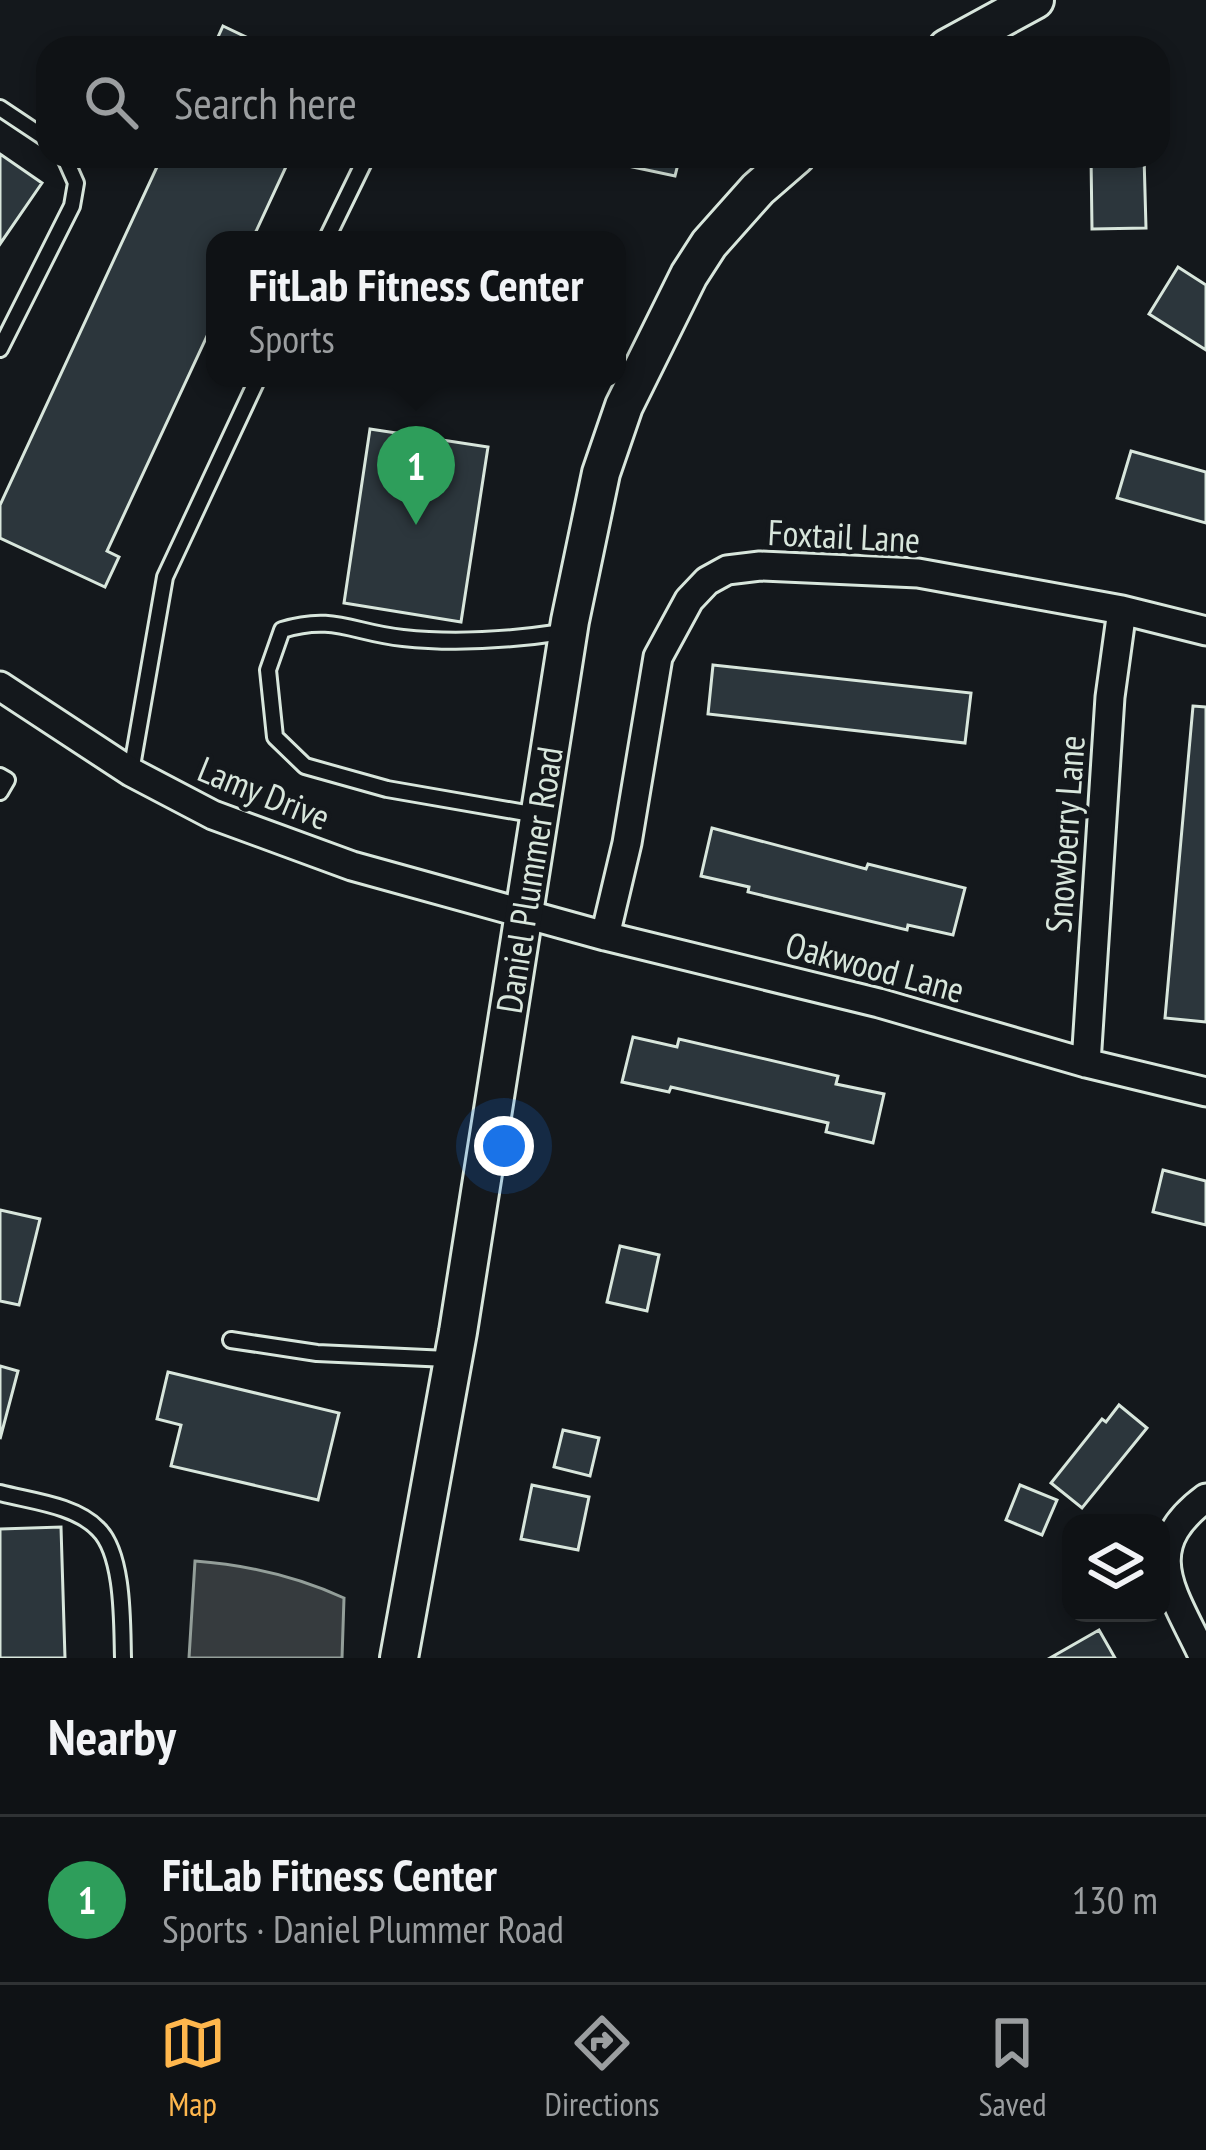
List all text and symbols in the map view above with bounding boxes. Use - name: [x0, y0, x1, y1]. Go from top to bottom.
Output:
- search box: [36, 36, 1170, 168]
- icon: search: [78, 69, 144, 135]
- text: Search here: [174, 73, 357, 131]
- popup: [206, 231, 626, 387]
- text: FitLab Fitness Center: [249, 255, 583, 313]
- text: Sports: [249, 313, 335, 364]
- pin: 1: [377, 426, 455, 525]
- street label: Foxtail Lane: [767, 508, 921, 563]
- street label: Snowberry Lane: [1034, 734, 1095, 934]
- street label: Daniel Plummer Road: [485, 743, 573, 1016]
- street label: Lamy Drive: [191, 745, 337, 840]
- street label: Oakwood Lane: [781, 920, 970, 1013]
- your location: [474, 1116, 534, 1176]
- map controls: [1062, 1514, 1170, 1622]
- button: layers: [1062, 1514, 1170, 1622]
- text: Nearby: [48, 1703, 176, 1769]
- text: FitLab Fitness Center: [162, 1845, 497, 1903]
- text: 1: [78, 1874, 96, 1925]
- text: 130 m: [1072, 1874, 1158, 1925]
- text: Sports · Daniel Plummer Road: [162, 1903, 564, 1954]
- tab: Map: [160, 2010, 226, 2125]
- tab: Directions: [545, 2010, 659, 2125]
- tab: Saved: [978, 2010, 1046, 2125]

